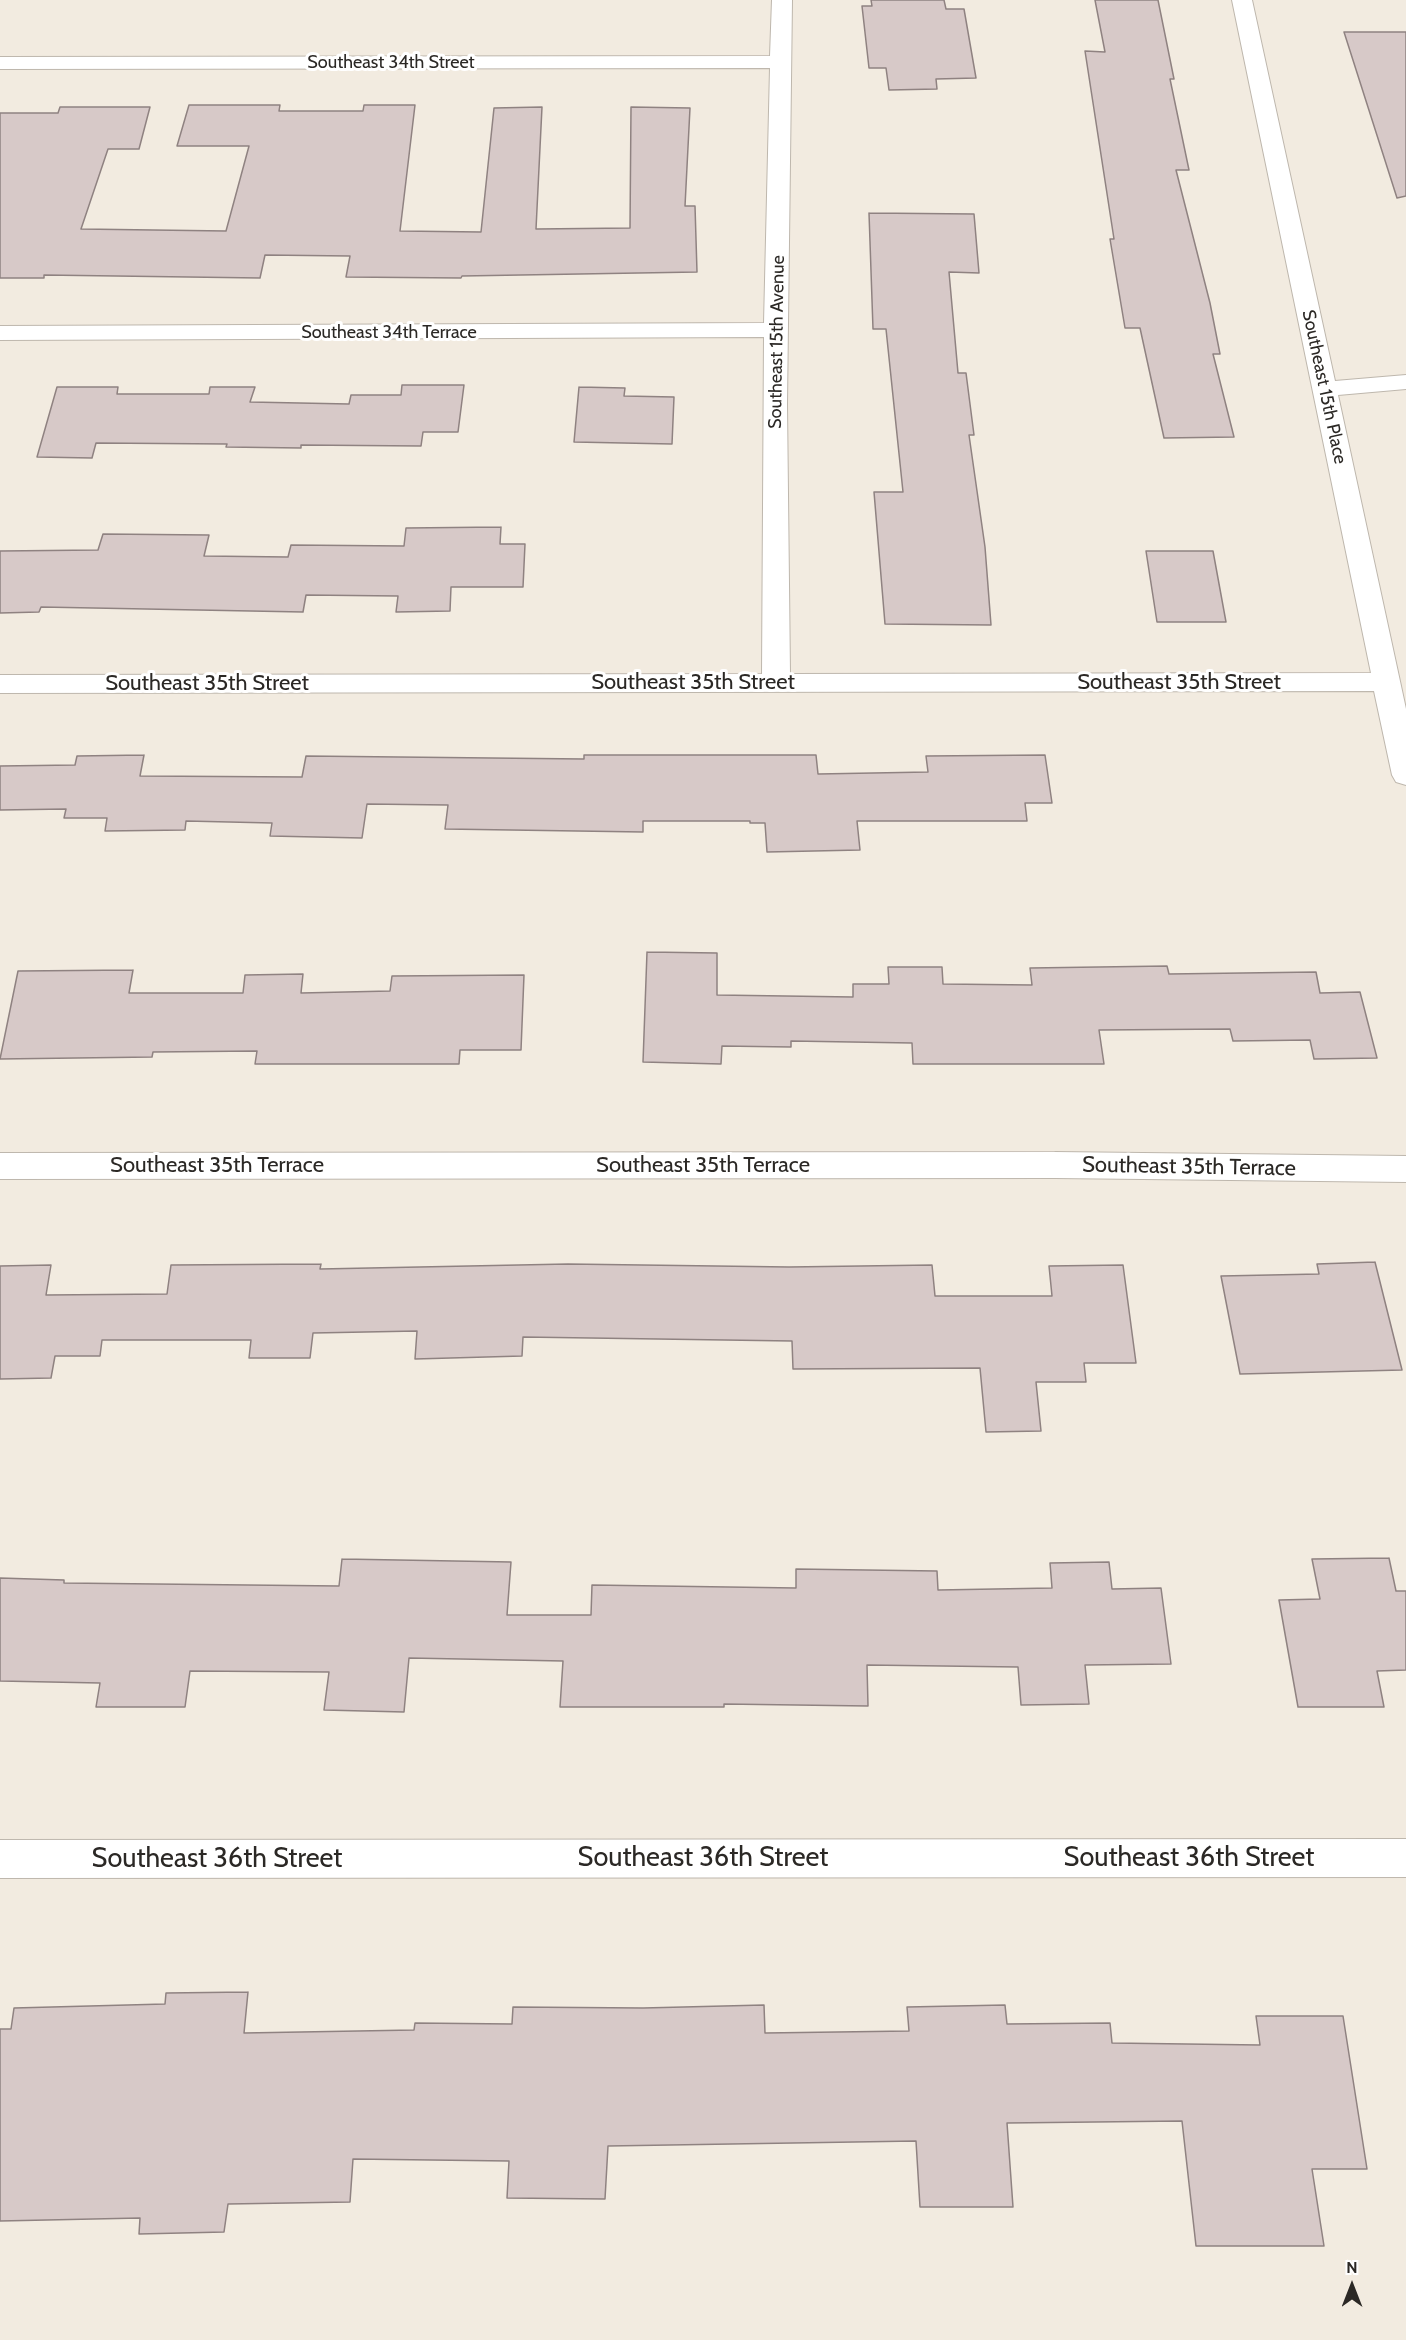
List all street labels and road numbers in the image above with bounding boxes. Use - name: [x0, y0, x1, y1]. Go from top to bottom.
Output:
- street label: Southeast 34th Street: [307, 52, 475, 74]
- street label: Southeast 15th Avenue: [765, 255, 789, 429]
- street label: Southeast 15th Place: [1297, 308, 1351, 466]
- street label: Southeast 34th Terrace: [301, 322, 477, 344]
- street label: Southeast 35th Street: [591, 670, 795, 696]
- street label: Southeast 35th Street: [1077, 670, 1281, 696]
- street label: Southeast 35th Street: [105, 671, 309, 697]
- street label: Southeast 35th Terrace: [1082, 1152, 1296, 1182]
- street label: Southeast 35th Terrace: [110, 1153, 324, 1179]
- street label: Southeast 35th Terrace: [596, 1153, 810, 1179]
- street label: Southeast 36th Street: [578, 1842, 828, 1874]
- street label: Southeast 36th Street: [1064, 1842, 1314, 1874]
- street label: Southeast 36th Street: [92, 1843, 342, 1875]

